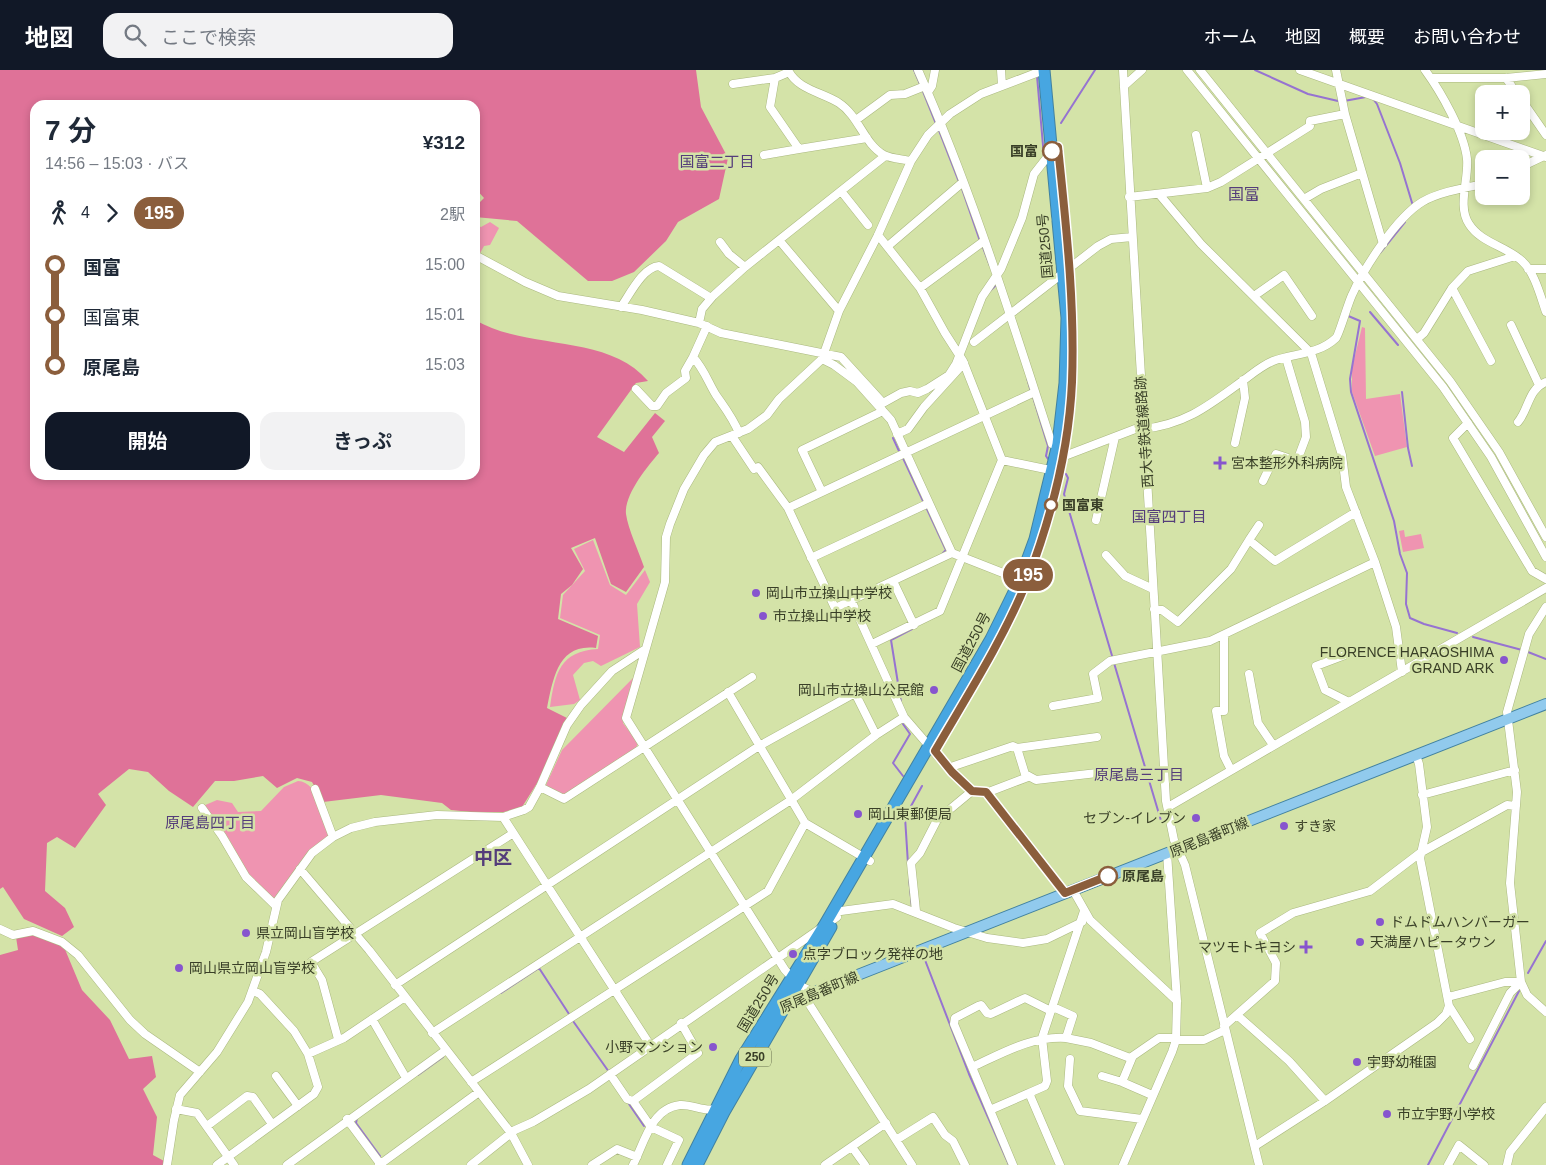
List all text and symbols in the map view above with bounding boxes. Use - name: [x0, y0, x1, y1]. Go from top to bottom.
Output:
- search box: [103, 13, 453, 58]
- icon: search: [121, 21, 149, 49]
- text: 地図: [25, 24, 73, 51]
- text: ここで検索: [161, 27, 256, 48]
- text: ホーム: [1204, 27, 1257, 47]
- text: 地図: [1285, 27, 1321, 47]
- text: 概要: [1349, 27, 1385, 47]
- text: お問い合わせ: [1413, 27, 1521, 47]
- map controls: [1475, 85, 1530, 205]
- button: +: [1475, 85, 1530, 140]
- text: 7 分: [45, 115, 96, 146]
- text: ¥312: [423, 132, 465, 153]
- marker: 国富: [1042, 141, 1062, 161]
- place label: 国富: [1010, 143, 1038, 159]
- button: −: [1475, 150, 1530, 205]
- district label: 国富二丁目: [679, 153, 755, 170]
- text: 14:56 – 15:03 · バス: [45, 155, 189, 172]
- district label: 国富: [1228, 186, 1260, 203]
- icon: walk: [45, 199, 73, 227]
- icon: forward: [98, 199, 126, 227]
- text: 195: [144, 203, 174, 223]
- text: 4: [81, 204, 90, 221]
- text: 2駅: [440, 206, 465, 223]
- street label: 国道250号: [1034, 213, 1056, 279]
- text: 15:00: [425, 256, 465, 273]
- text: 国富: [83, 257, 121, 278]
- text: 15:01: [425, 306, 465, 323]
- text: 国富東: [83, 307, 140, 328]
- text: 15:03: [425, 356, 465, 373]
- text: 原尾島: [83, 357, 140, 378]
- street label: 西大寺鉄道線路跡: [1132, 376, 1156, 488]
- button: 開始: [45, 412, 250, 470]
- button: きっぷ: [260, 412, 465, 470]
- place label: 宮本整形外科病院: [1231, 455, 1343, 471]
- marker: 宮本整形外科病院: [1213, 456, 1227, 470]
- place label: 国富東: [1062, 497, 1104, 513]
- marker: 国富東: [1044, 498, 1058, 512]
- district label: 国富四丁目: [1131, 508, 1207, 525]
- line badge: 195: [999, 559, 1057, 591]
- text: 195: [1013, 565, 1043, 585]
- place label: 岡山市立操山中学校: [766, 585, 892, 601]
- marker: 岡山市立操山中学校: [750, 587, 762, 599]
- place label: 市立操山中学校: [773, 608, 871, 624]
- street label: 国道250号: [949, 609, 993, 675]
- marker: 市立操山中学校: [757, 610, 769, 622]
- place label: FLORENCE HARAOSHIMA GRAND ARK: [1320, 644, 1495, 676]
- marker: FLORENCE HARAOSHIMA GRAND ARK: [1498, 654, 1510, 666]
- place label: 岡山市立操山公民館: [798, 682, 924, 698]
- marker: 岡山市立操山公民館: [928, 684, 940, 696]
- district label: 原尾島三丁目: [1094, 766, 1184, 783]
- place label: 岡山東郵便局: [868, 806, 952, 822]
- marker: 岡山東郵便局: [852, 808, 864, 820]
- place label: セブン-イレブン: [1083, 810, 1186, 826]
- marker: セブン-イレブン: [1190, 812, 1202, 824]
- district label: 原尾島四丁目: [165, 814, 255, 831]
- street label: 原尾島番町線: [1167, 814, 1251, 860]
- place label: すき家: [1294, 818, 1336, 834]
- marker: すき家: [1278, 820, 1290, 832]
- district label: 中区: [474, 847, 512, 868]
- marker: 原尾島: [1098, 866, 1118, 886]
- place label: 原尾島: [1122, 868, 1164, 884]
- place label: ドムドムハンバーガー: [1390, 914, 1530, 930]
- marker: ドムドムハンバーガー: [1374, 916, 1386, 928]
- place label: 県立岡山盲学校: [256, 925, 354, 941]
- marker: 県立岡山盲学校: [240, 927, 252, 939]
- place label: 天満屋ハピータウン: [1370, 934, 1496, 950]
- marker: 天満屋ハピータウン: [1354, 936, 1366, 948]
- place label: マツモトキヨシ: [1198, 939, 1296, 955]
- marker: マツモトキヨシ: [1300, 941, 1312, 953]
- place label: 点字ブロック発祥の地: [803, 946, 943, 962]
- marker: 点字ブロック発祥の地: [787, 948, 799, 960]
- place label: 岡山県立岡山盲学校: [189, 960, 315, 976]
- marker: 岡山県立岡山盲学校: [173, 962, 185, 974]
- street label: 原尾島番町線: [777, 968, 861, 1016]
- street label: 国道250号: [734, 971, 782, 1035]
- place label: 小野マンション: [605, 1039, 703, 1055]
- marker: 小野マンション: [707, 1041, 719, 1053]
- road number: 250: [739, 1048, 771, 1066]
- place label: 宇野幼稚園: [1367, 1054, 1437, 1070]
- marker: 宇野幼稚園: [1351, 1056, 1363, 1068]
- place label: 市立宇野小学校: [1397, 1106, 1495, 1122]
- marker: 市立宇野小学校: [1381, 1108, 1393, 1120]

